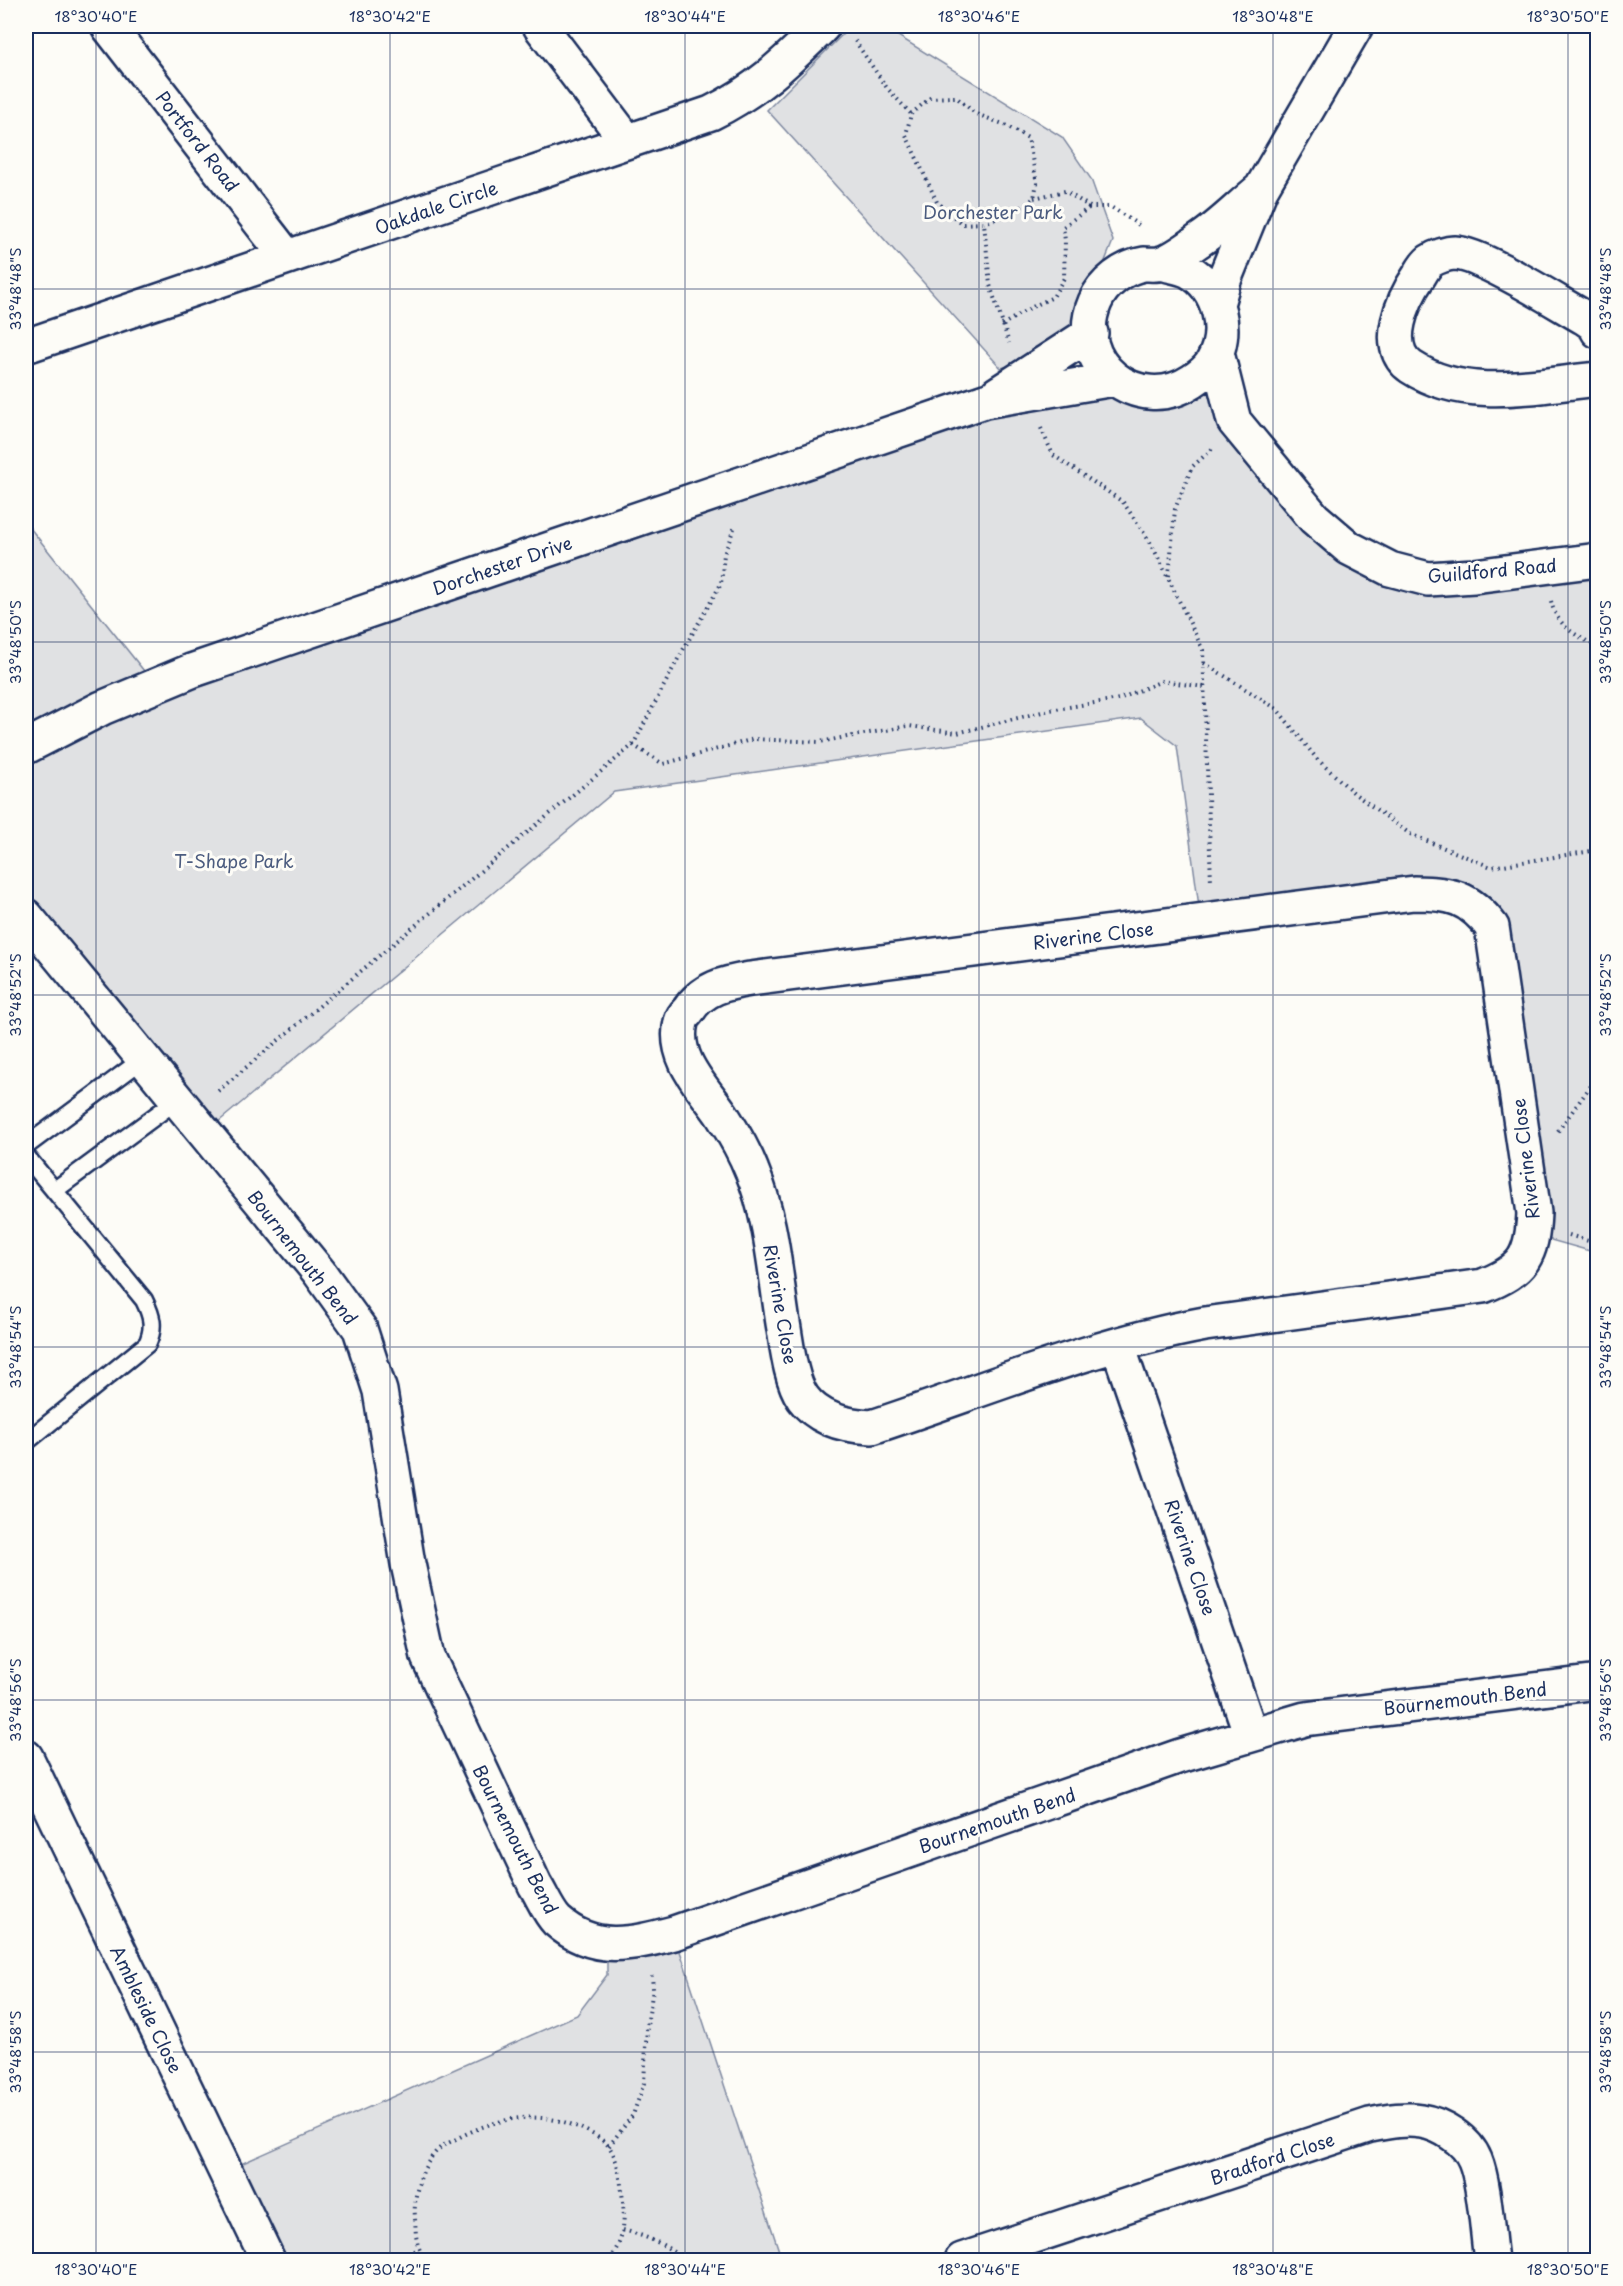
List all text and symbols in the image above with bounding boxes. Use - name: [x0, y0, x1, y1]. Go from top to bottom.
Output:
- text: 18°30'40"E: [55, 4, 137, 27]
- text: 18°30'42"E: [349, 4, 431, 27]
- text: 18°30'44"E: [644, 4, 726, 27]
- text: 18°30'46"E: [938, 4, 1020, 27]
- text: 18°30'48"E: [1232, 4, 1314, 27]
- text: 18°30'50"E: [1527, 4, 1609, 27]
- street label: Portford Road: [150, 85, 246, 197]
- street label: Oakdale Circle: [371, 173, 501, 241]
- park label: Dorchester Park: [923, 198, 1063, 225]
- text: 33°48'48"S: [3, 247, 26, 331]
- text: 33°48'48"S: [1593, 247, 1616, 331]
- street label: Dorchester Drive: [429, 528, 575, 602]
- street label: Guildford Road: [1426, 551, 1558, 589]
- text: 33°48'50"S: [3, 600, 26, 684]
- text: 33°48'50"S: [1593, 600, 1616, 684]
- park label: T-Shape Park: [174, 847, 294, 874]
- street label: Riverine Close: [1031, 914, 1155, 956]
- text: 33°48'52"S: [3, 953, 26, 1037]
- text: 33°48'52"S: [1593, 953, 1616, 1037]
- street label: Riverine Close: [1504, 1097, 1546, 1221]
- street label: Bournemouth Bend: [242, 1184, 364, 1330]
- street label: Riverine Close: [757, 1242, 805, 1366]
- text: 33°48'54"S: [3, 1305, 26, 1389]
- text: 33°48'54"S: [1593, 1305, 1616, 1389]
- street label: Riverine Close: [1158, 1495, 1224, 1619]
- text: 33°48'56"S: [3, 1658, 26, 1742]
- text: 33°48'56"S: [1593, 1658, 1616, 1742]
- street label: Bournemouth Bend: [1382, 1675, 1548, 1721]
- street label: Bournemouth Bend: [467, 1760, 565, 1918]
- street label: Bournemouth Bend: [915, 1780, 1079, 1860]
- street label: Ambleside Close: [104, 1941, 190, 2077]
- text: 33°48'58"S: [3, 2010, 26, 2094]
- text: 33°48'58"S: [1593, 2010, 1616, 2094]
- street label: Bradford Close: [1206, 2125, 1338, 2191]
- text: 18°30'40"E: [55, 2257, 137, 2280]
- text: 18°30'42"E: [349, 2257, 431, 2280]
- text: 18°30'44"E: [644, 2257, 726, 2280]
- text: 18°30'46"E: [938, 2257, 1020, 2280]
- text: 18°30'48"E: [1232, 2257, 1314, 2280]
- text: 18°30'50"E: [1527, 2257, 1609, 2280]

